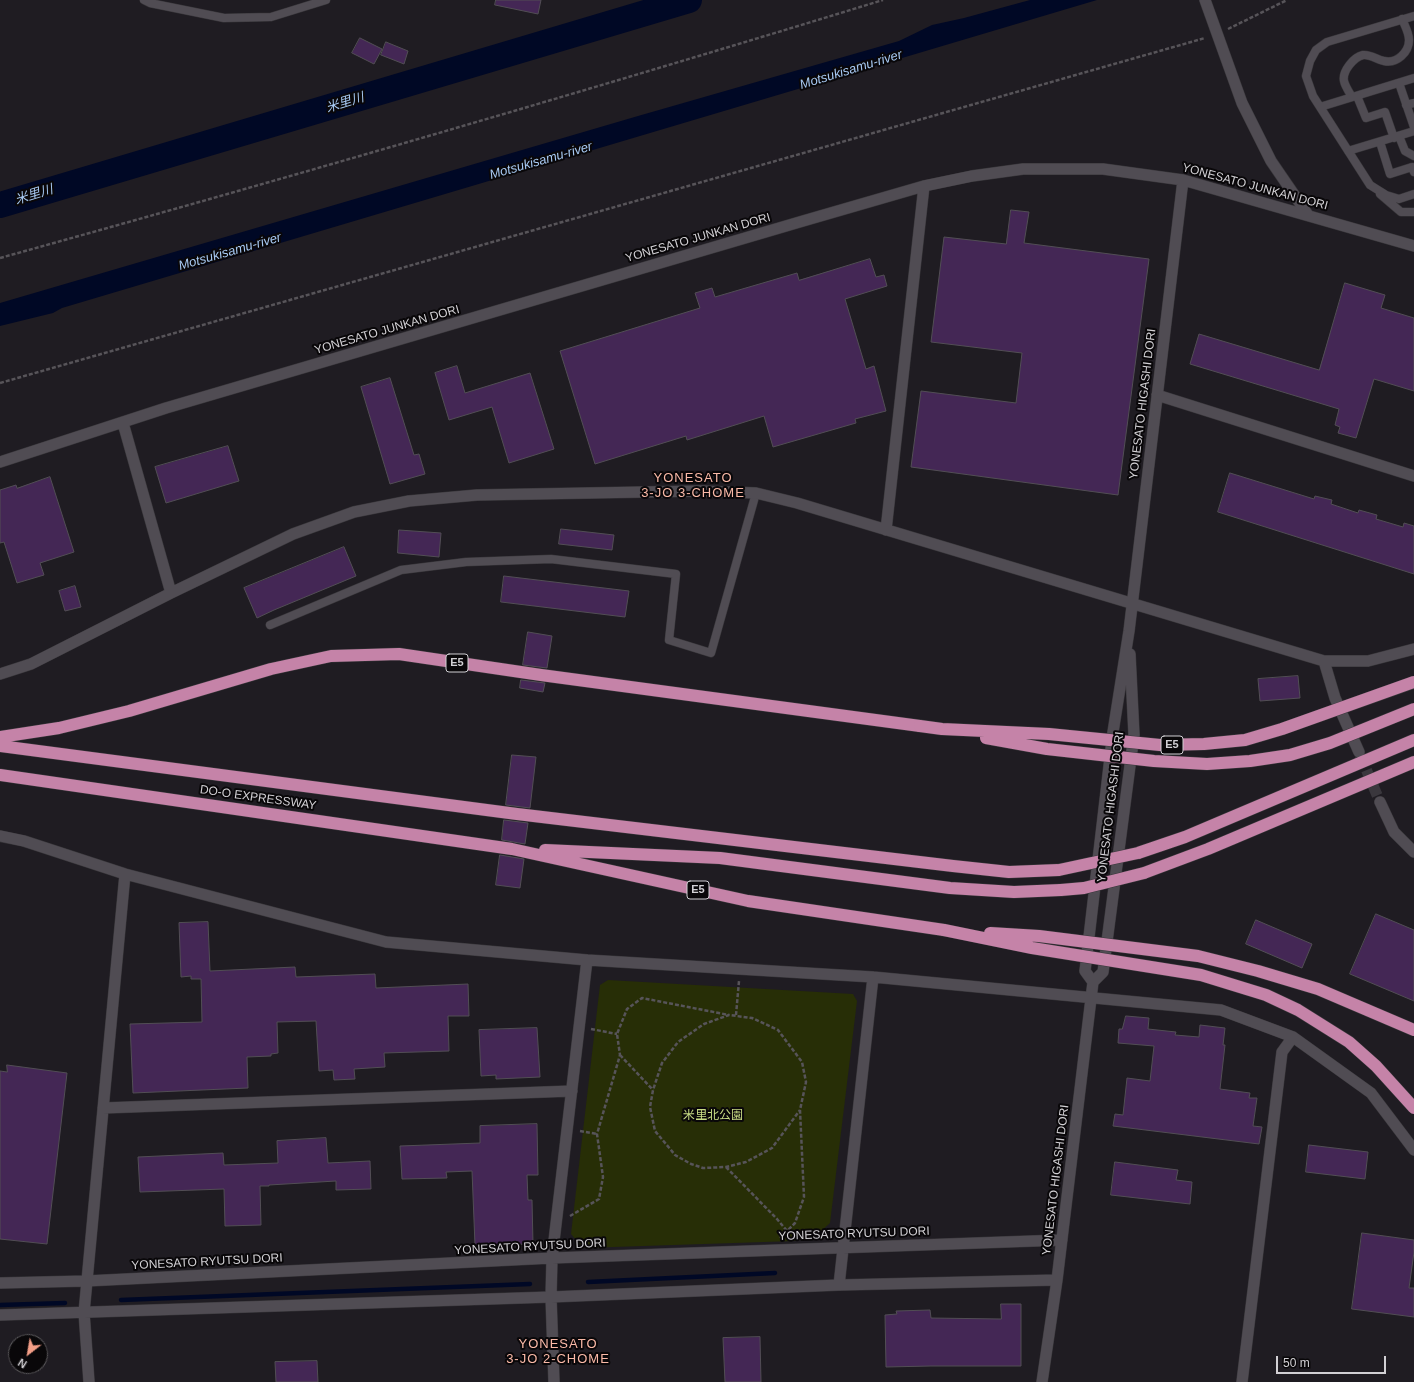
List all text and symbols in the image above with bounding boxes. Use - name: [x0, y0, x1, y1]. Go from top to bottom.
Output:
- water label: Motsukisamu-river: [798, 47, 904, 93]
- water label: 米里川: [324, 90, 366, 116]
- water label: Motsukisamu-river: [488, 139, 594, 183]
- street label: YONESATO JUNKAN DORI: [1181, 161, 1329, 213]
- water label: 米里川: [13, 182, 55, 208]
- street label: YONESATO JUNKAN DORI: [624, 210, 772, 266]
- water label: Motsukisamu-river: [177, 230, 283, 274]
- street label: YONESATO JUNKAN DORI: [313, 302, 461, 358]
- street label: YONESATO HIGASHI DORI: [1127, 328, 1159, 480]
- district label: YONESATO 3-JO 3-CHOME: [641, 470, 745, 501]
- road number: E5: [446, 654, 468, 672]
- street label: YONESATO HIGASHI DORI: [1095, 731, 1127, 883]
- road number: E5: [1161, 736, 1183, 754]
- street label: DO-O EXPRESSWAY: [199, 783, 317, 813]
- road number: E5: [687, 881, 709, 899]
- street label: YONESATO HIGASHI DORI: [1040, 1104, 1072, 1256]
- park label: 米里北公園: [683, 1109, 743, 1123]
- street label: YONESATO RYUTSU DORI: [778, 1224, 930, 1244]
- street label: YONESATO RYUTSU DORI: [454, 1236, 606, 1258]
- street label: YONESATO RYUTSU DORI: [131, 1251, 283, 1273]
- north arrow: [8, 1334, 48, 1374]
- district label: YONESATO 3-JO 2-CHOME: [506, 1336, 610, 1367]
- scale bar: [1278, 1348, 1388, 1374]
- text: N: [16, 1356, 29, 1371]
- text: 50 m: [1283, 1356, 1310, 1370]

